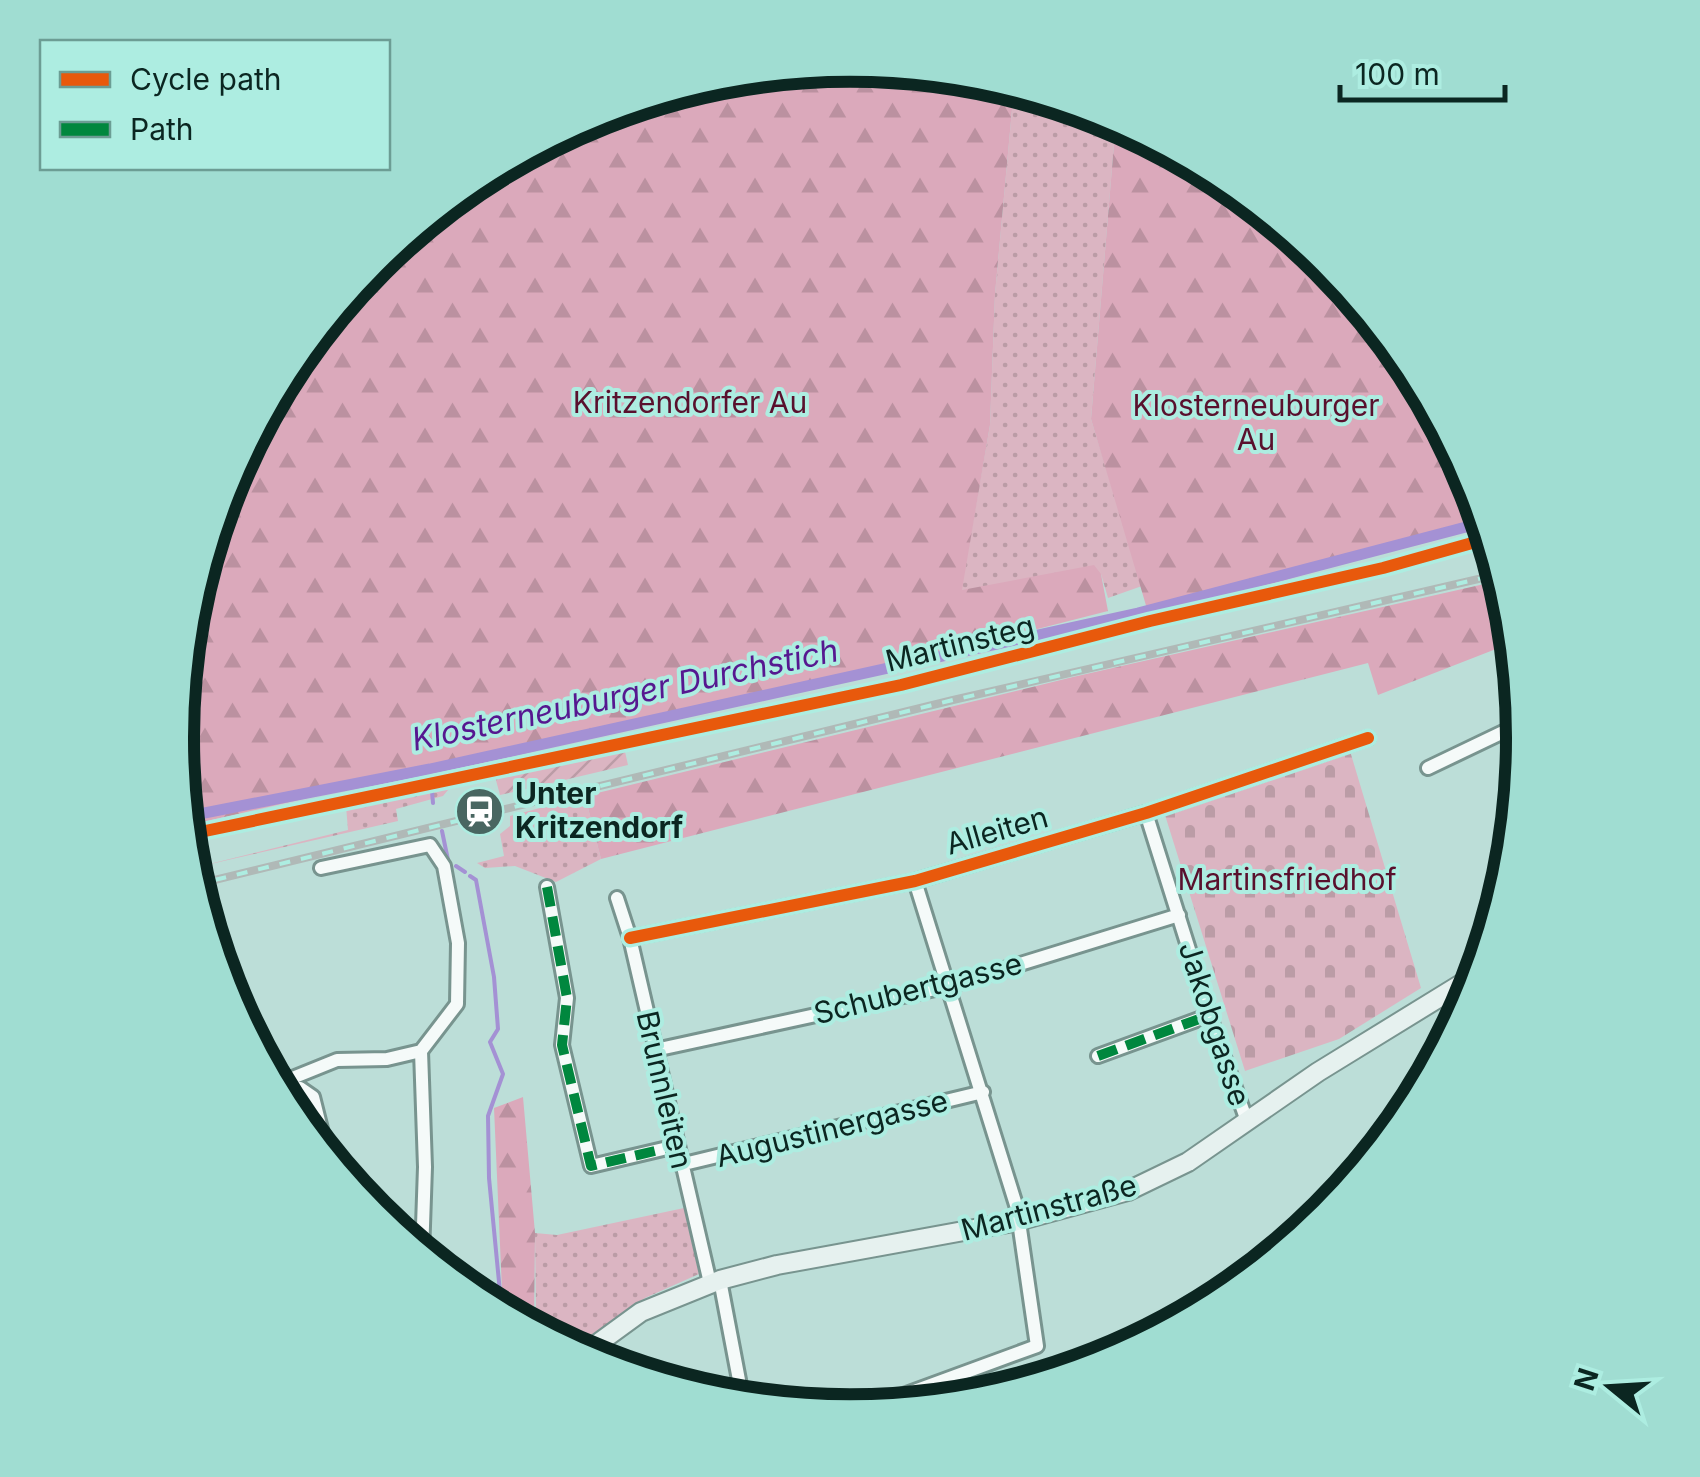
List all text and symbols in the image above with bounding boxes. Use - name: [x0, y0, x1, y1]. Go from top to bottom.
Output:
- legend: [40, 40, 390, 170]
- scale bar: [1340, 40, 1505, 102]
- text: 100 m: [1355, 56, 1440, 92]
- text: Cycle path: [130, 61, 282, 97]
- text: Path: [130, 111, 194, 147]
- park label: Kritzendorfer Au: [573, 384, 807, 420]
- park label: Klosterneuburger Au: [1132, 387, 1380, 457]
- street label: Martinsteg: [882, 607, 1038, 679]
- water label: Klosterneuburger Durchstich: [408, 630, 842, 759]
- place label: Unter Kritzendorf: [515, 775, 683, 845]
- station icon: Unter Kritzendorf: [454, 785, 506, 837]
- street label: Alleiten: [941, 798, 1052, 862]
- park label: Martinsfriedhof: [1177, 861, 1397, 897]
- street label: Jakobgasse: [1171, 937, 1258, 1110]
- street label: Schubertgasse: [810, 945, 1026, 1031]
- street label: Brunnleiten: [629, 1007, 701, 1172]
- street label: Augustinergasse: [712, 1082, 952, 1174]
- street label: Martinstraße: [957, 1166, 1140, 1248]
- north arrow: [1560, 1337, 1660, 1437]
- text: N: [1567, 1364, 1606, 1395]

